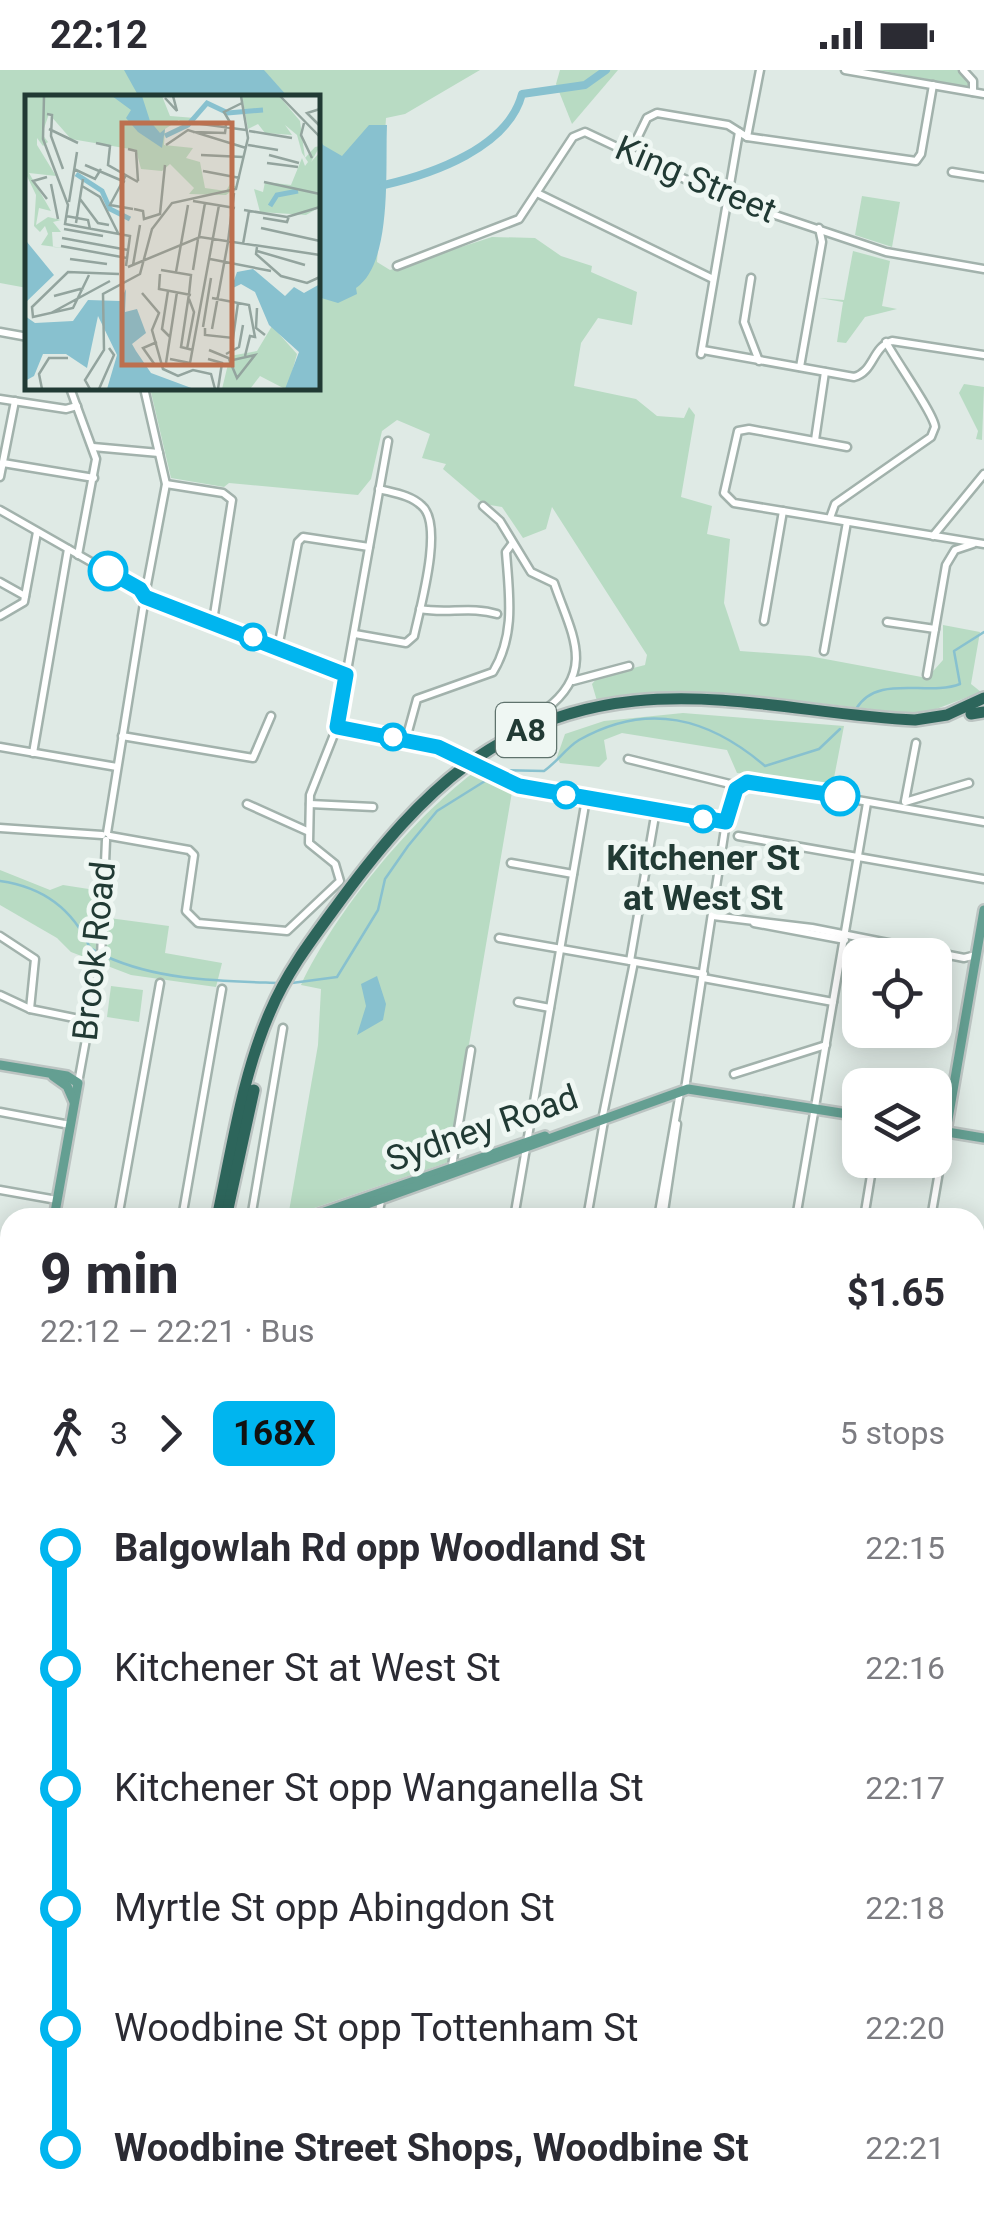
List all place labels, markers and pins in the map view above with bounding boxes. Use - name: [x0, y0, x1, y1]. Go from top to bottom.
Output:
- unlabelled marker: [89, 552, 127, 590]
- unlabelled marker: [240, 624, 266, 650]
- unlabelled marker: [380, 724, 406, 750]
- unlabelled marker: [821, 777, 859, 815]
- unlabelled marker: [553, 782, 579, 808]
- marker: Kitchener St at West St: [690, 806, 716, 832]
- place label: Kitchener St at West St: [606, 838, 800, 919]

